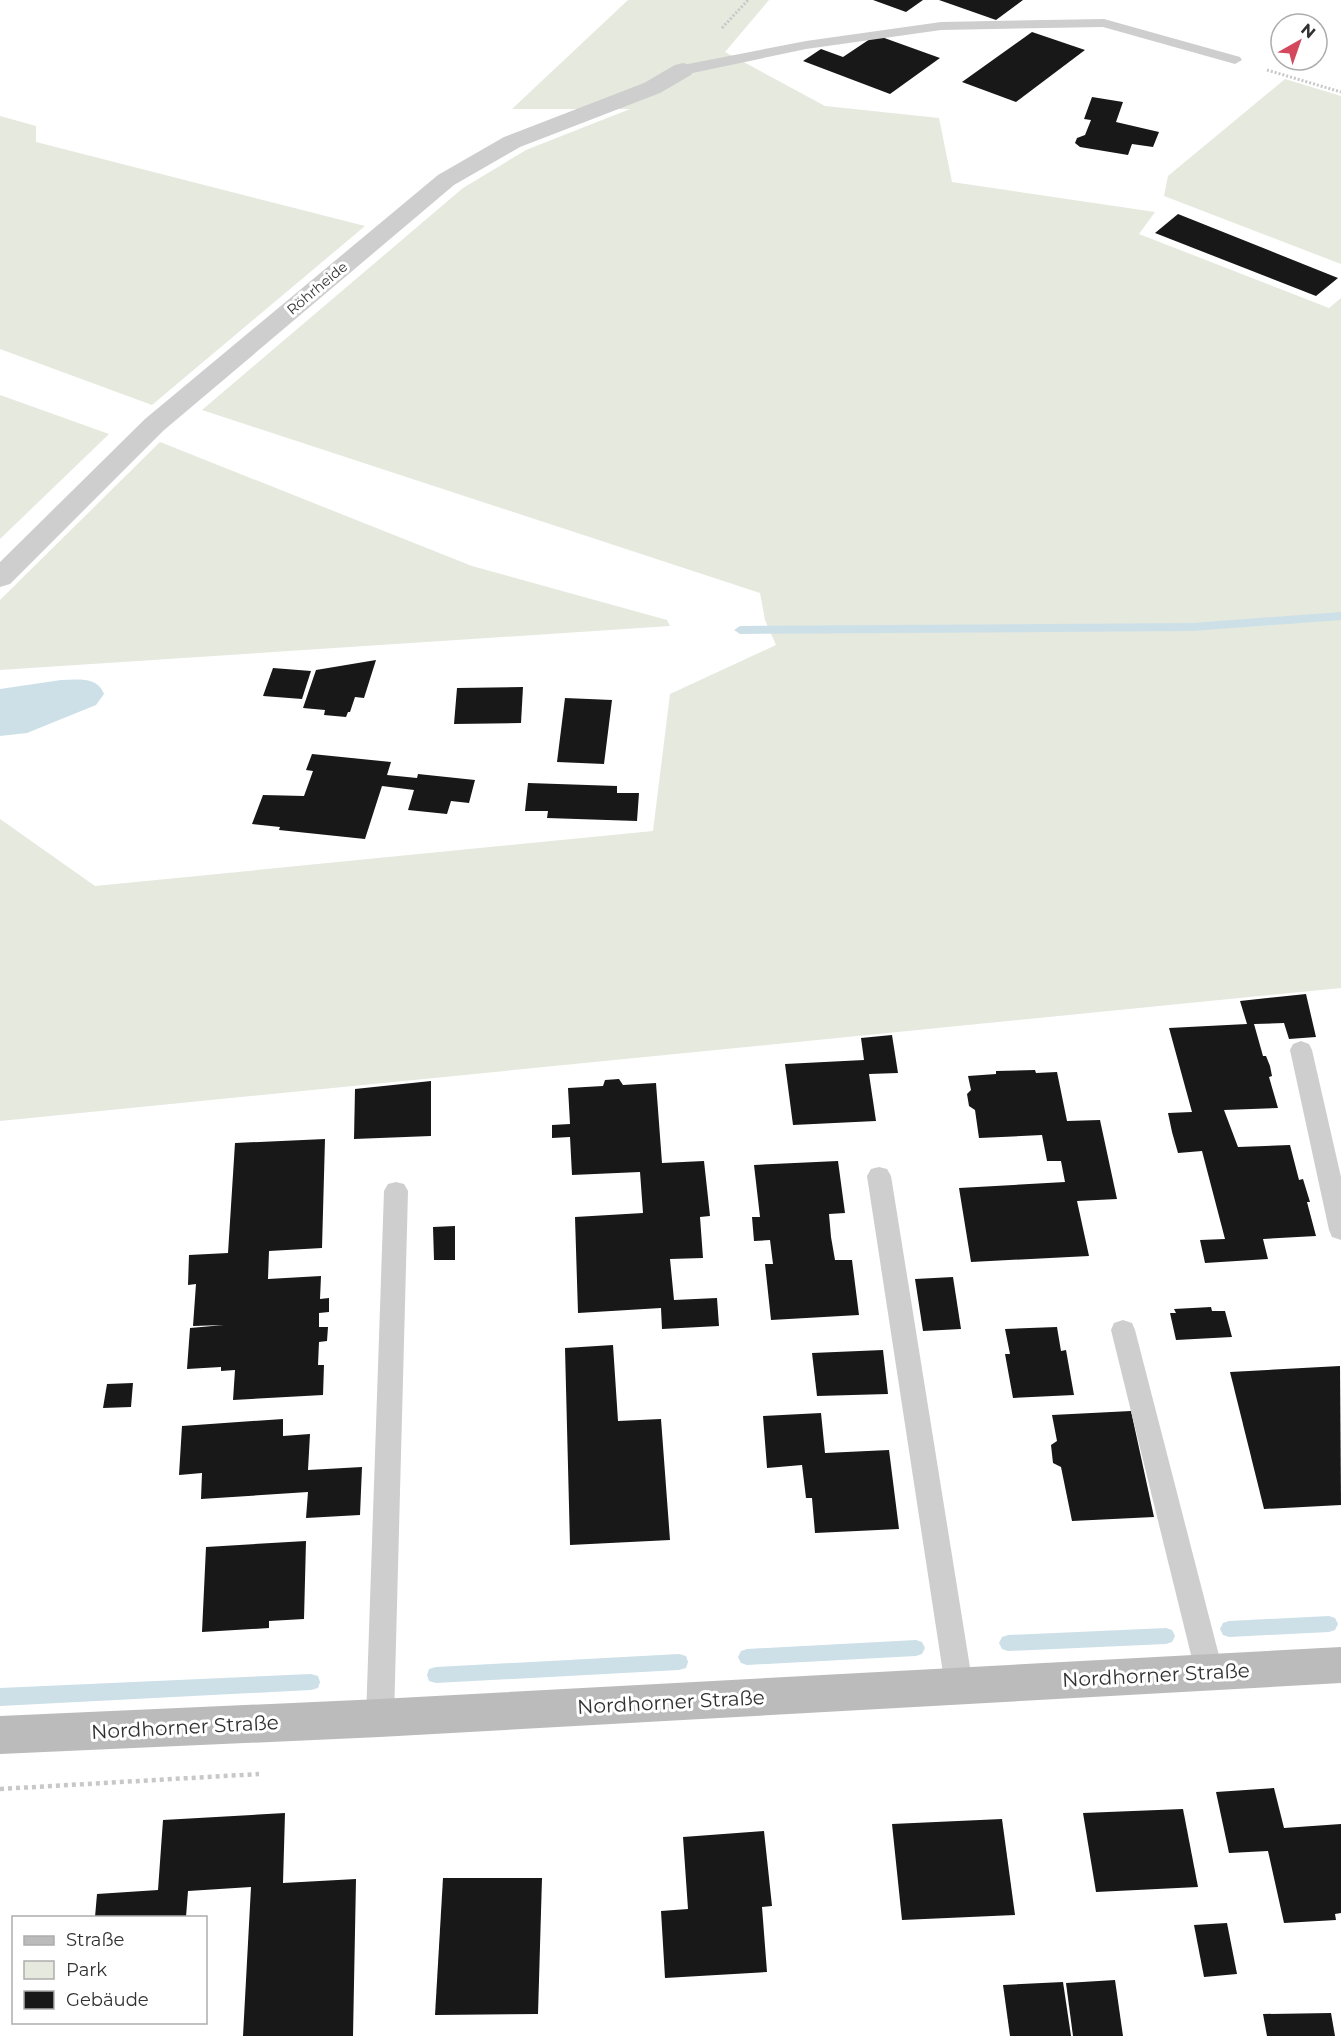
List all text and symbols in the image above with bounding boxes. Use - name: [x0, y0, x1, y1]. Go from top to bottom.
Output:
- north arrow: [1269, 12, 1329, 72]
- text: N: [1297, 19, 1319, 42]
- street label: Röhrheide: [283, 257, 351, 319]
- street label: Nordhorner Straße: [1062, 1658, 1250, 1692]
- street label: Nordhorner Straße: [577, 1685, 765, 1719]
- street label: Nordhorner Straße: [91, 1710, 279, 1744]
- legend: [12, 1916, 207, 2024]
- text: Straße: [66, 1929, 125, 1951]
- text: Park: [66, 1959, 107, 1981]
- text: Gebäude: [66, 1989, 149, 2011]

